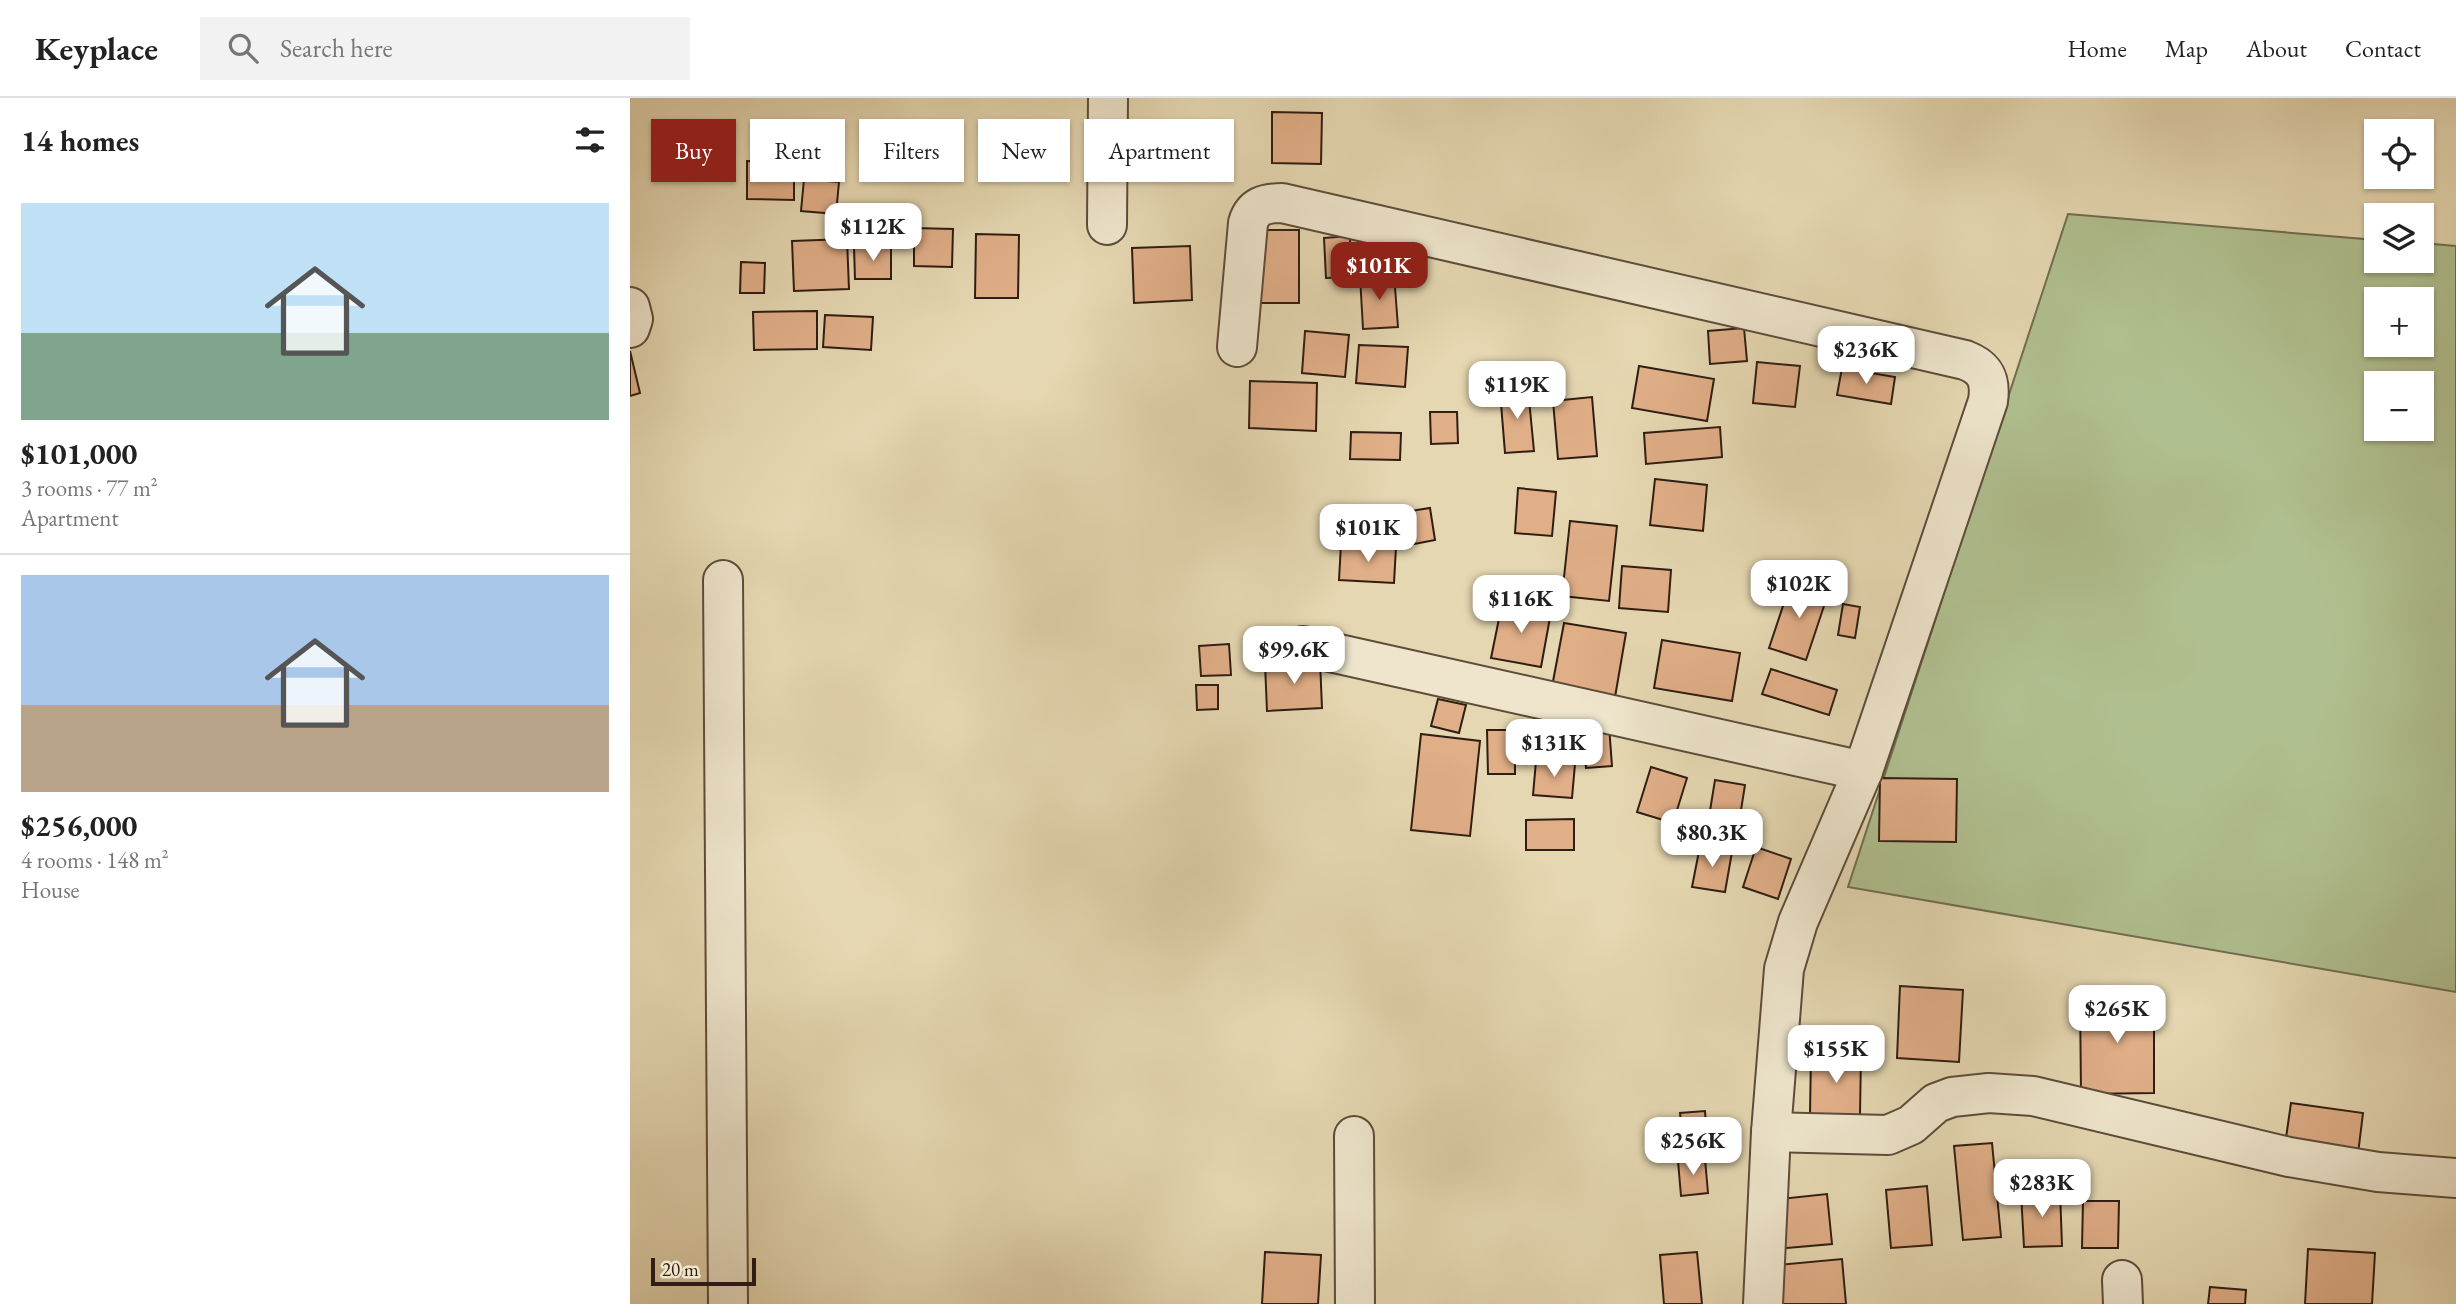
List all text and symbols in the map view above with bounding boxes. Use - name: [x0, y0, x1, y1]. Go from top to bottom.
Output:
- search box: [200, 17, 690, 80]
- text: Keyplace: [35, 27, 158, 70]
- icon: search: [224, 29, 262, 67]
- text: Search here: [280, 31, 393, 65]
- text: Home: [2067, 33, 2127, 64]
- text: Map: [2165, 33, 2208, 64]
- text: About: [2246, 33, 2307, 64]
- text: Contact: [2345, 33, 2421, 64]
- chip: Buy: [651, 119, 736, 182]
- chip: Rent: [750, 119, 845, 182]
- chip: Filters: [859, 119, 964, 182]
- chip: New: [978, 119, 1070, 182]
- chip: Apartment: [1084, 119, 1234, 182]
- map controls: [2364, 119, 2434, 441]
- button: locate: [2364, 119, 2434, 189]
- text: 14 homes: [21, 121, 139, 160]
- icon: filters: [571, 121, 609, 159]
- button: layers: [2364, 203, 2434, 273]
- pin: $112K: [824, 204, 922, 263]
- text: $112K: [841, 211, 905, 241]
- pin: $101K: [1330, 242, 1428, 302]
- icon: home: [252, 248, 378, 374]
- text: $101K: [1347, 250, 1411, 280]
- button: +: [2364, 287, 2434, 357]
- pin: $236K: [1817, 327, 1915, 386]
- text: $236K: [1834, 334, 1898, 364]
- pin: $119K: [1468, 362, 1566, 421]
- text: $119K: [1485, 369, 1549, 399]
- button: −: [2364, 371, 2434, 441]
- text: $101,000: [21, 434, 137, 473]
- text: 3 rooms · 77 m²: [21, 473, 158, 503]
- text: Apartment: [21, 503, 119, 533]
- pin: $101K: [1319, 504, 1417, 564]
- text: $101K: [1336, 512, 1400, 542]
- pin: $102K: [1750, 560, 1848, 620]
- text: $102K: [1767, 568, 1831, 598]
- pin: $116K: [1472, 575, 1570, 635]
- text: $116K: [1489, 583, 1553, 613]
- icon: home: [252, 620, 378, 746]
- pin: $99.6K: [1237, 626, 1351, 686]
- text: $99.6K: [1259, 634, 1329, 664]
- pin: $131K: [1505, 720, 1603, 779]
- text: $131K: [1522, 727, 1586, 757]
- text: $256,000: [21, 806, 137, 845]
- pin: $80.3K: [1655, 810, 1769, 869]
- text: $80.3K: [1677, 817, 1747, 847]
- text: 4 rooms · 148 m²: [21, 845, 169, 875]
- text: House: [21, 875, 80, 905]
- pin: $265K: [2068, 986, 2166, 1045]
- text: $265K: [2085, 993, 2149, 1023]
- pin: $155K: [1787, 1026, 1885, 1085]
- text: $155K: [1804, 1033, 1868, 1063]
- pin: $256K: [1644, 1118, 1742, 1177]
- text: $256K: [1661, 1125, 1725, 1155]
- pin: $283K: [1993, 1160, 2091, 1219]
- text: $283K: [2010, 1167, 2074, 1197]
- scale bar: [651, 1255, 756, 1287]
- text: 20 m: [662, 1257, 699, 1282]

